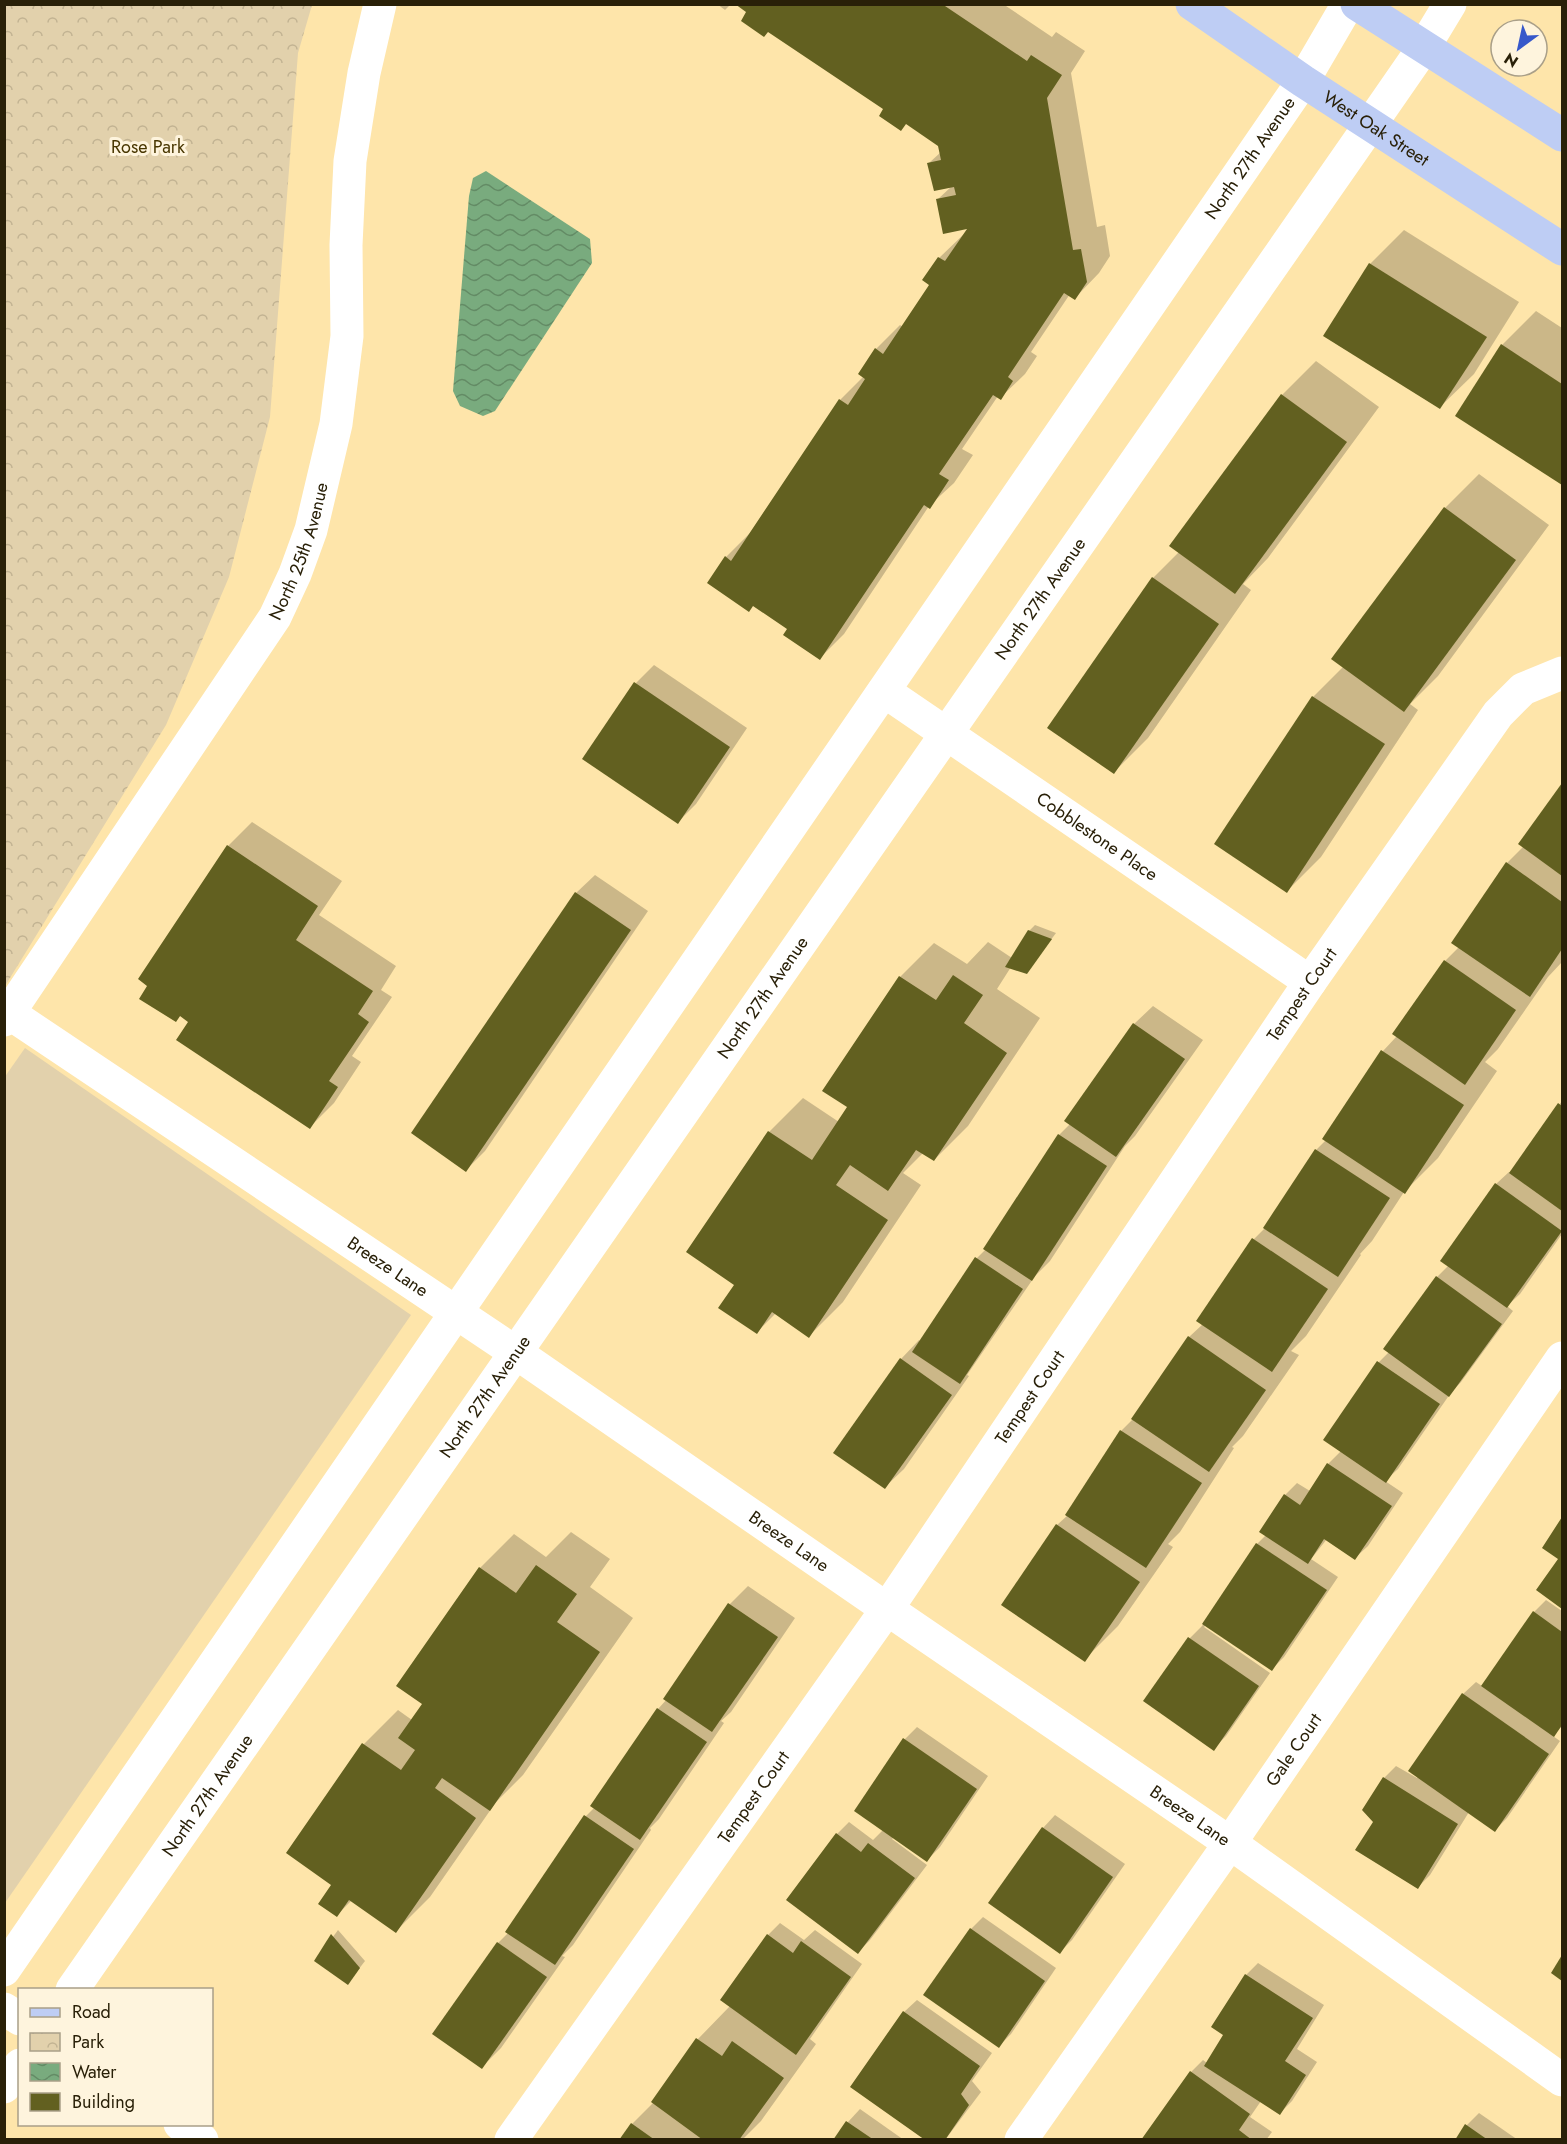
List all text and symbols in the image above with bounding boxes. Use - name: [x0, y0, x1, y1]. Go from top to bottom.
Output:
- north arrow: [1489, 18, 1549, 78]
- text: N: [1500, 47, 1523, 73]
- street label: West Oak Street: [1318, 84, 1435, 173]
- street label: North 27th Avenue: [1198, 91, 1302, 225]
- park label: Rose Park: [111, 134, 185, 160]
- street label: North 25th Avenue: [262, 480, 335, 624]
- street label: North 27th Avenue: [988, 532, 1092, 665]
- street label: Cobblestone Place: [1031, 786, 1163, 887]
- street label: North 27th Avenue: [711, 931, 814, 1064]
- street label: Tempest Court: [1260, 942, 1344, 1047]
- street label: Breeze Lane: [342, 1230, 433, 1303]
- street label: North 27th Avenue: [433, 1330, 537, 1463]
- street label: Tempest Court: [989, 1344, 1071, 1450]
- street label: Breeze Lane: [744, 1504, 834, 1578]
- street label: Gale Court: [1259, 1708, 1328, 1792]
- street label: North 27th Avenue: [156, 1729, 259, 1862]
- street label: Tempest Court: [712, 1745, 796, 1849]
- street label: Breeze Lane: [1144, 1779, 1236, 1853]
- legend: [18, 1988, 213, 2126]
- text: Road: [72, 1999, 111, 2025]
- text: Park: [72, 2029, 104, 2055]
- text: Water: [72, 2059, 117, 2085]
- text: Building: [72, 2089, 135, 2115]

